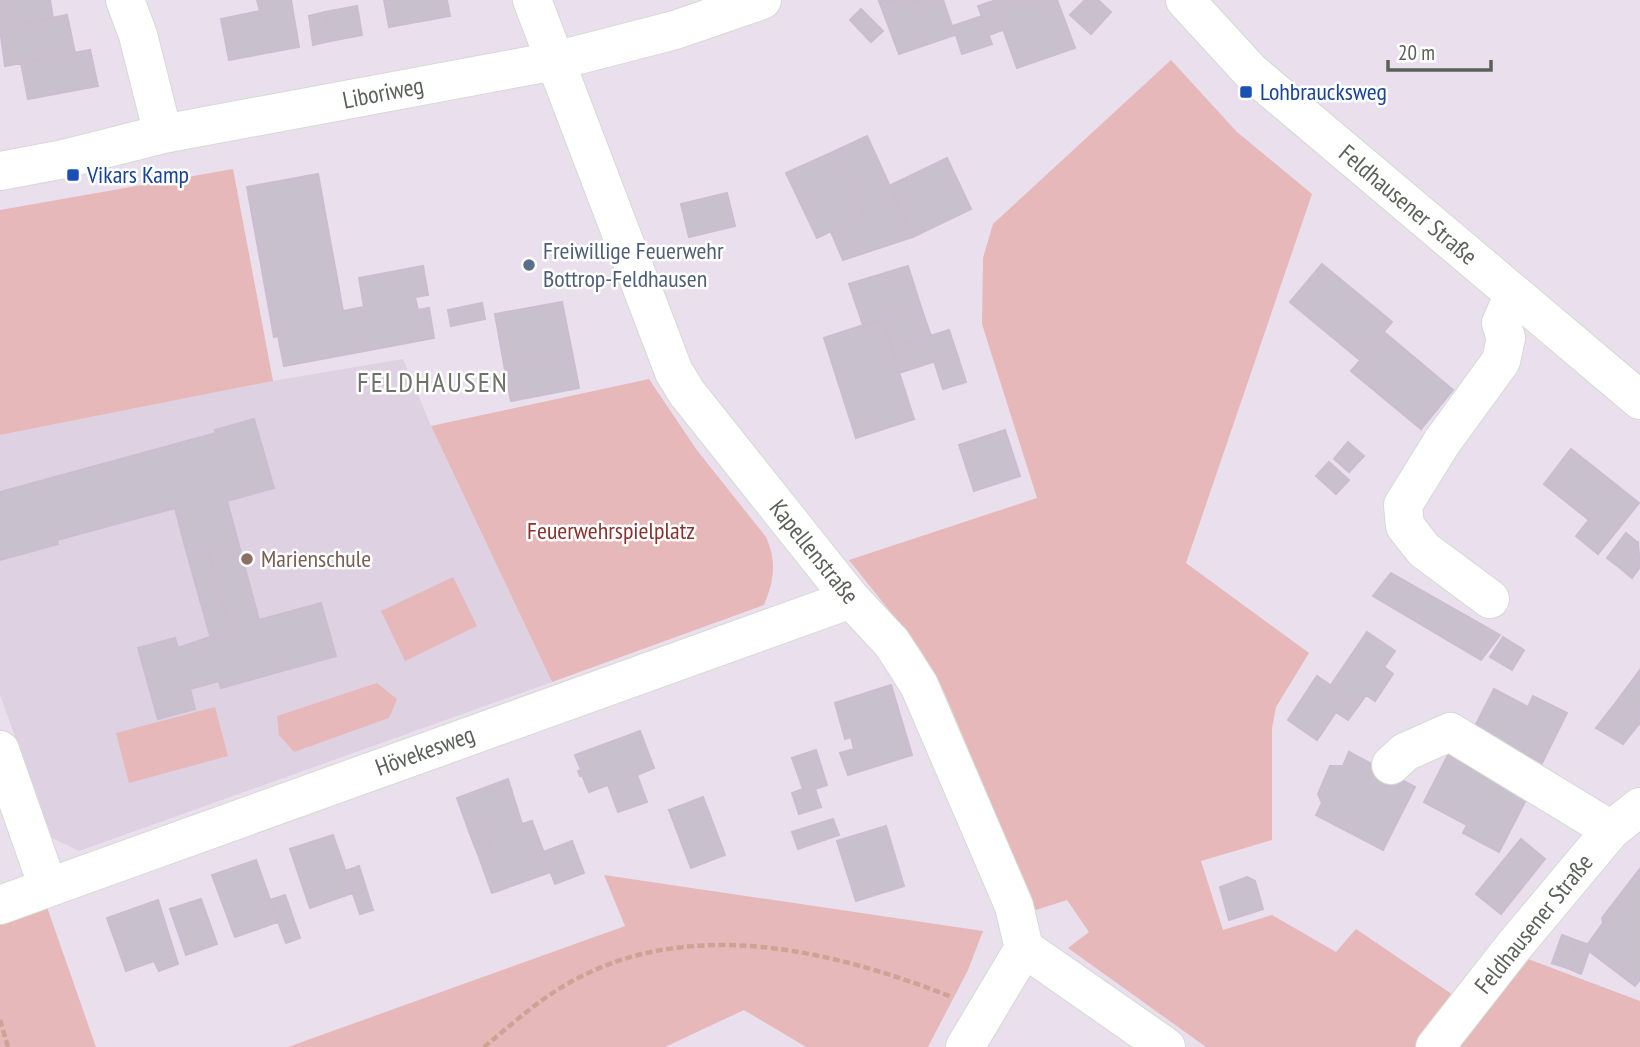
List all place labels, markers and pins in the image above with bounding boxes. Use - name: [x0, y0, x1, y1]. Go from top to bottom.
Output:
- place label: Lohbraucksweg: [1260, 76, 1387, 107]
- marker: Lohbraucksweg: [1238, 84, 1254, 100]
- place label: Vikars Kamp: [86, 159, 189, 190]
- marker: Vikars Kamp: [65, 167, 81, 183]
- place label: Freiwillige Feuerwehr Bottrop-Feldhausen: [543, 235, 724, 294]
- marker: Freiwillige Feuerwehr Bottrop-Feldhausen: [521, 257, 537, 273]
- place label: Marienschule: [261, 543, 371, 574]
- marker: Marienschule: [239, 551, 255, 567]

